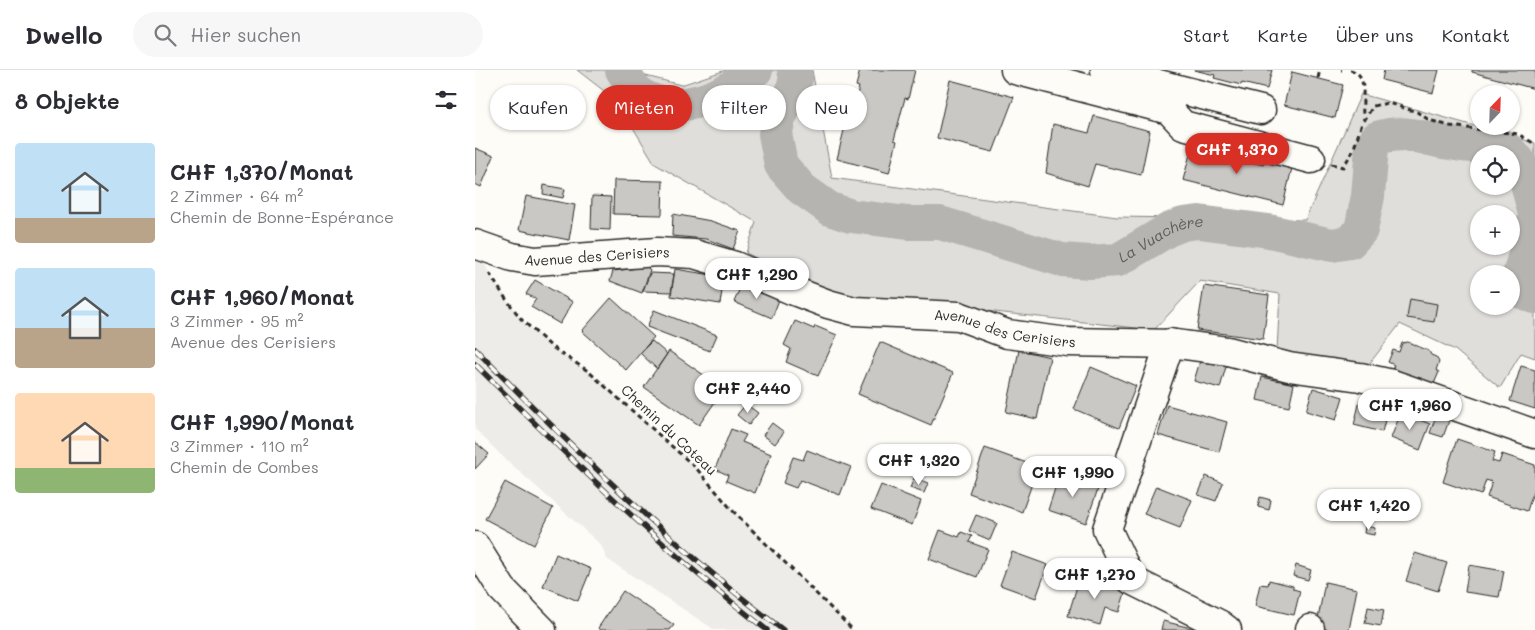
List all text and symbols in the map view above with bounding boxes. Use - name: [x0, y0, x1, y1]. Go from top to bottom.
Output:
- search box: [133, 12, 483, 57]
- text: Dwello: [25, 19, 103, 50]
- icon: search: [151, 21, 179, 49]
- text: Hier suchen: [191, 22, 301, 47]
- text: Start: [1183, 23, 1230, 47]
- text: Karte: [1258, 23, 1308, 47]
- text: Über uns: [1336, 23, 1414, 47]
- text: Kontakt: [1442, 23, 1510, 47]
- chip: Kaufen: [490, 85, 586, 130]
- chip: Mieten: [596, 85, 692, 130]
- chip: Filter: [702, 85, 786, 130]
- chip: Neu: [796, 85, 867, 130]
- north arrow: [1470, 85, 1520, 135]
- map controls: [1470, 85, 1520, 315]
- icon: filters: [432, 86, 460, 114]
- text: 8 Objekte: [15, 87, 120, 114]
- pin: CHF 1,370: [1180, 132, 1294, 175]
- text: CHF 1,370: [1196, 138, 1278, 159]
- button: locate: [1470, 145, 1520, 195]
- text: CHF 1,370/Monat: [170, 158, 353, 185]
- icon: home: [55, 163, 115, 223]
- text: 2 Zimmer · 64 m²: [170, 185, 303, 206]
- button: +: [1470, 205, 1520, 255]
- text: Chemin de Bonne-Espérance: [170, 206, 394, 227]
- water label: La Vuachère: [1114, 211, 1205, 267]
- street label: Avenue des Cerisiers: [523, 242, 670, 270]
- pin: CHF 1,290: [700, 258, 814, 300]
- text: CHF 1,290: [716, 263, 798, 284]
- button: −: [1470, 265, 1520, 315]
- text: CHF 1,960/Monat: [170, 283, 354, 310]
- icon: home: [55, 288, 115, 348]
- street label: Avenue des Cerisiers: [934, 305, 1076, 351]
- text: 3 Zimmer · 95 m²: [170, 310, 304, 331]
- text: Avenue des Cerisiers: [170, 331, 336, 352]
- pin: CHF 2,440: [691, 372, 805, 414]
- text: CHF 2,440: [705, 377, 791, 398]
- street label: Chemin du Coteau: [617, 380, 721, 479]
- pin: CHF 1,960: [1353, 388, 1467, 431]
- text: CHF 1,960: [1369, 394, 1451, 415]
- text: CHF 1,990/Monat: [170, 408, 354, 435]
- icon: home: [55, 413, 115, 473]
- text: 3 Zimmer · 110 m²: [170, 435, 309, 456]
- pin: CHF 1,320: [862, 444, 976, 486]
- text: CHF 1,320: [878, 449, 960, 470]
- text: Chemin de Combes: [170, 456, 319, 477]
- pin: CHF 1,990: [1016, 456, 1130, 498]
- text: CHF 1,990: [1032, 461, 1114, 482]
- pin: CHF 1,420: [1312, 488, 1426, 531]
- text: CHF 1,420: [1328, 494, 1410, 515]
- pin: CHF 1,270: [1038, 558, 1152, 600]
- text: CHF 1,270: [1055, 563, 1135, 584]

